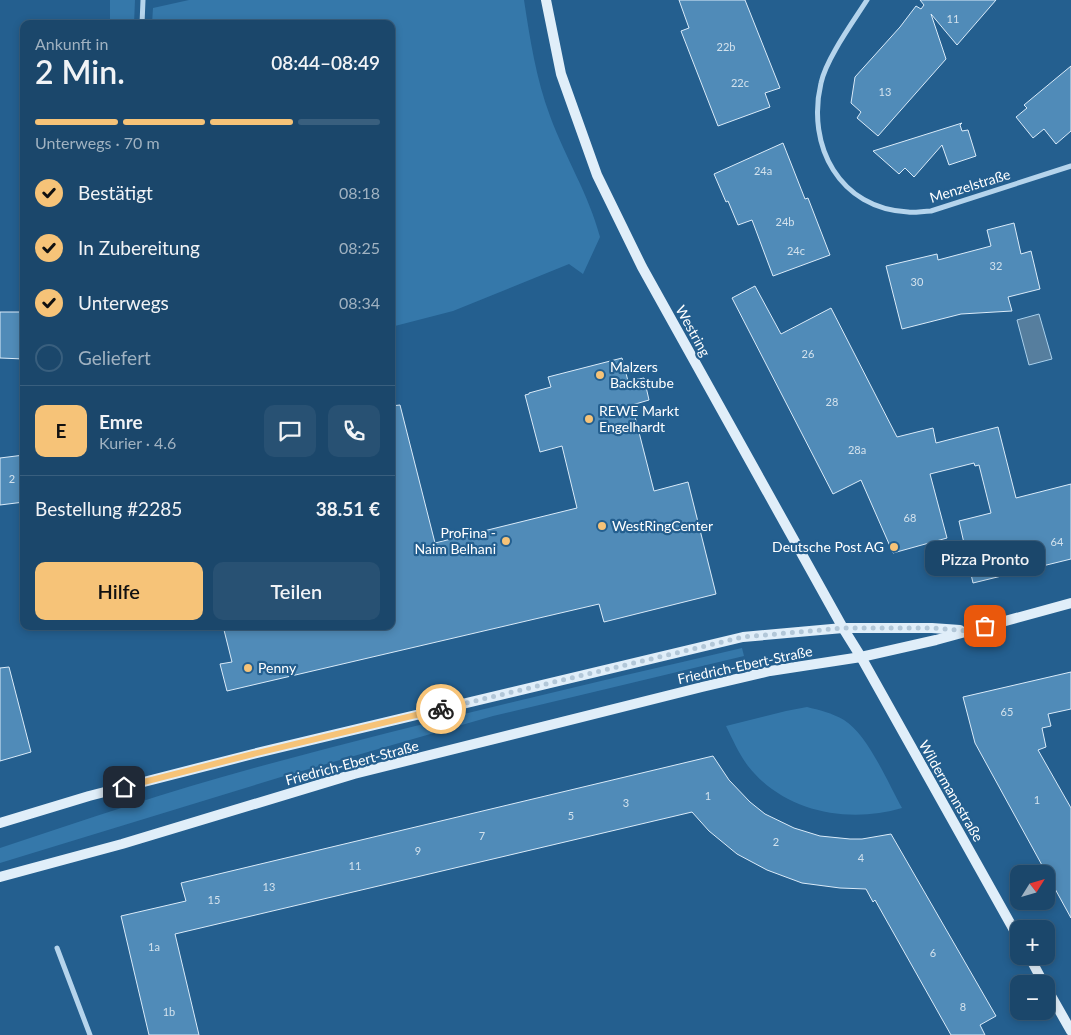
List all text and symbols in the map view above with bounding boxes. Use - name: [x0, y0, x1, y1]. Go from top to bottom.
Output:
- house number: 11: [947, 12, 959, 25]
- text: Ankunft in: [35, 34, 108, 53]
- house number: 22b: [717, 40, 735, 53]
- text: 08:44–08:49: [271, 51, 380, 74]
- text: 2 Min.: [35, 52, 125, 91]
- house number: 22c: [731, 76, 749, 89]
- house number: 13: [879, 85, 891, 98]
- text: Unterwegs · 70 m: [35, 133, 160, 152]
- house number: 24a: [754, 164, 772, 177]
- street label: Menzelstraße: [927, 165, 1012, 206]
- icon: check: [35, 179, 63, 207]
- text: Bestätigt: [78, 181, 153, 204]
- text: 08:18: [339, 183, 380, 202]
- house number: 24b: [776, 215, 794, 228]
- icon: check: [35, 234, 63, 262]
- text: In Zubereitung: [78, 236, 200, 259]
- text: 08:25: [339, 238, 380, 257]
- house number: 24c: [787, 244, 805, 257]
- house number: 32: [990, 259, 1002, 272]
- house number: 30: [911, 275, 924, 288]
- icon: check: [35, 289, 63, 317]
- text: Unterwegs: [78, 291, 169, 314]
- text: 08:34: [339, 293, 380, 312]
- street label: Westring: [672, 302, 714, 359]
- text: Geliefert: [78, 346, 151, 369]
- house number: 26: [802, 347, 814, 360]
- place label: Malzers Backstube: [610, 358, 674, 391]
- marker: Malzers Backstube: [594, 369, 606, 381]
- house number: 28: [826, 395, 838, 408]
- place label: REWE Markt Engelhardt: [599, 402, 679, 435]
- button: chat: [264, 405, 316, 457]
- button: phone: [328, 405, 380, 457]
- text: Emre: [99, 410, 143, 433]
- marker: REWE Markt Engelhardt: [583, 413, 595, 425]
- text: E: [56, 419, 66, 442]
- text: Kurier · 4.6: [99, 433, 176, 452]
- house number: 28a: [848, 443, 866, 456]
- house number: 2: [9, 472, 15, 485]
- text: Bestellung #2285: [35, 497, 182, 520]
- text: 38.51 €: [316, 497, 380, 520]
- house number: 68: [904, 511, 916, 524]
- place label: WestRingCenter: [612, 517, 713, 534]
- marker: WestRingCenter: [596, 520, 608, 532]
- place label: ProFina - Naim Belhani: [415, 524, 496, 557]
- marker: ProFina - Naim Belhani: [500, 535, 512, 547]
- house number: 64: [1051, 535, 1064, 548]
- place label: Deutsche Post AG: [772, 538, 884, 555]
- marker: Deutsche Post AG: [888, 541, 900, 553]
- callout: Pizza Pronto: [925, 541, 1045, 576]
- text: Pizza Pronto: [941, 549, 1029, 568]
- button: Hilfe: [35, 562, 203, 620]
- button: Teilen: [213, 562, 380, 620]
- pin: [964, 605, 1006, 647]
- icon: bag: [971, 612, 999, 640]
- street label: Friedrich-Ebert-Straße: [676, 642, 814, 687]
- place label: Penny: [258, 659, 297, 676]
- marker: Penny: [242, 662, 254, 674]
- courier: [416, 684, 466, 734]
- icon: bike: [427, 695, 455, 723]
- house number: 65: [1001, 705, 1013, 718]
- street label: Friedrich-Ebert-Straße: [283, 737, 420, 789]
- street label: Wildermannstraße: [916, 737, 987, 844]
- pin: [103, 766, 145, 808]
- icon: home: [110, 773, 138, 801]
- house number: 1: [705, 789, 711, 802]
- house number: 1: [1034, 793, 1040, 806]
- house number: 3: [623, 796, 629, 809]
- house number: 5: [568, 809, 574, 822]
- house number: 7: [479, 829, 485, 842]
- house number: 2: [773, 835, 779, 848]
- house number: 9: [415, 844, 421, 857]
- house number: 4: [858, 851, 865, 864]
- house number: 11: [349, 859, 361, 872]
- north arrow: [1010, 865, 1055, 910]
- map controls: [1010, 865, 1055, 1020]
- house number: 13: [263, 880, 275, 893]
- house number: 15: [208, 893, 220, 906]
- button: +: [1010, 920, 1055, 965]
- house number: 1a: [148, 940, 160, 953]
- house number: 6: [930, 946, 936, 959]
- button: −: [1010, 975, 1055, 1020]
- house number: 8: [960, 1000, 966, 1013]
- house number: 1b: [163, 1005, 175, 1018]

